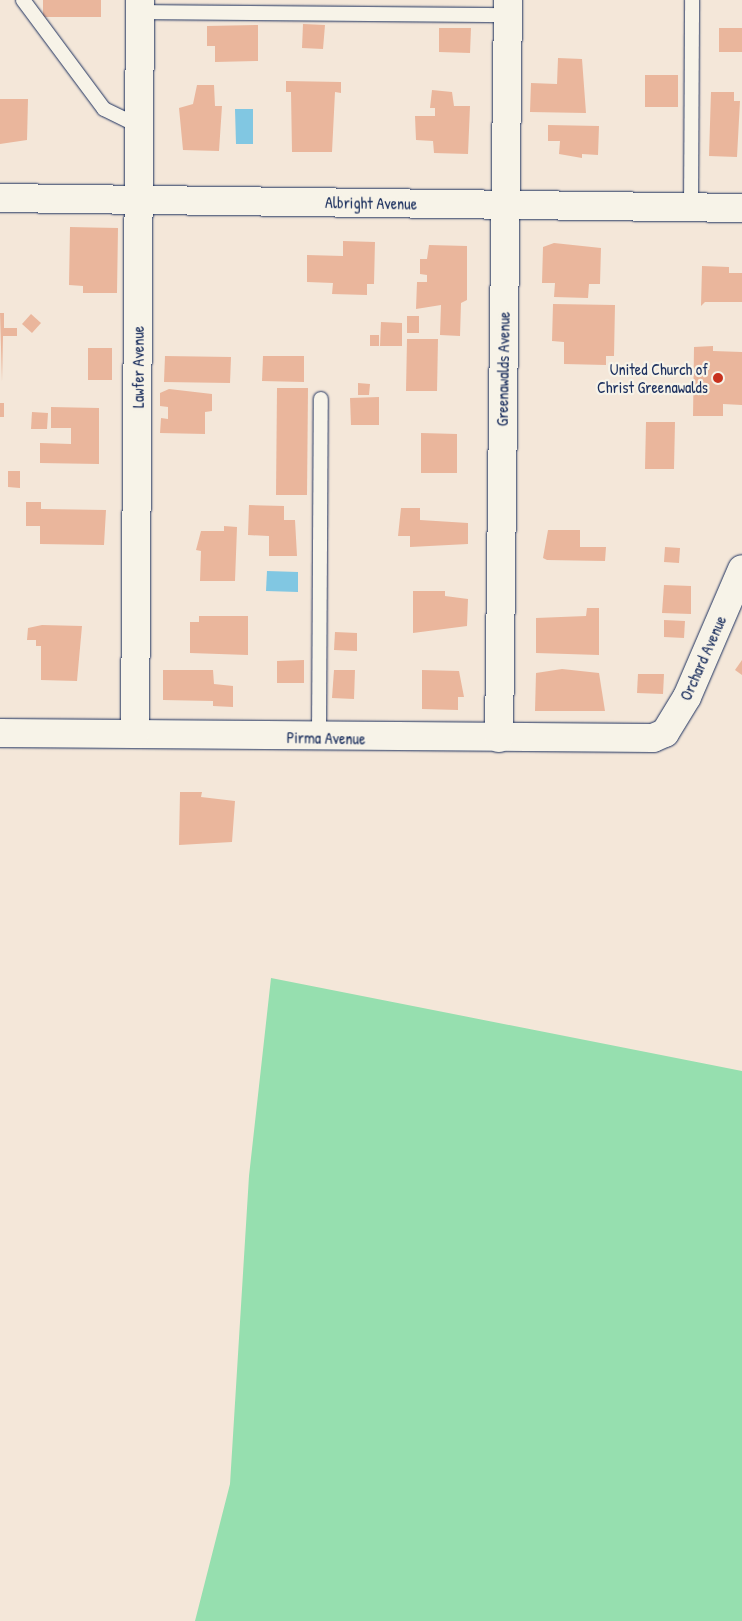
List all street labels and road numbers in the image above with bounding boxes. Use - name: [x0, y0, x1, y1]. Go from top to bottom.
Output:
- street label: Albright Avenue: [325, 193, 417, 213]
- street label: Greenawalds Avenue: [492, 312, 514, 426]
- street label: Lawfer Avenue: [128, 326, 148, 408]
- street label: Orchard Avenue: [676, 613, 730, 703]
- street label: Pirma Avenue: [286, 728, 366, 748]

